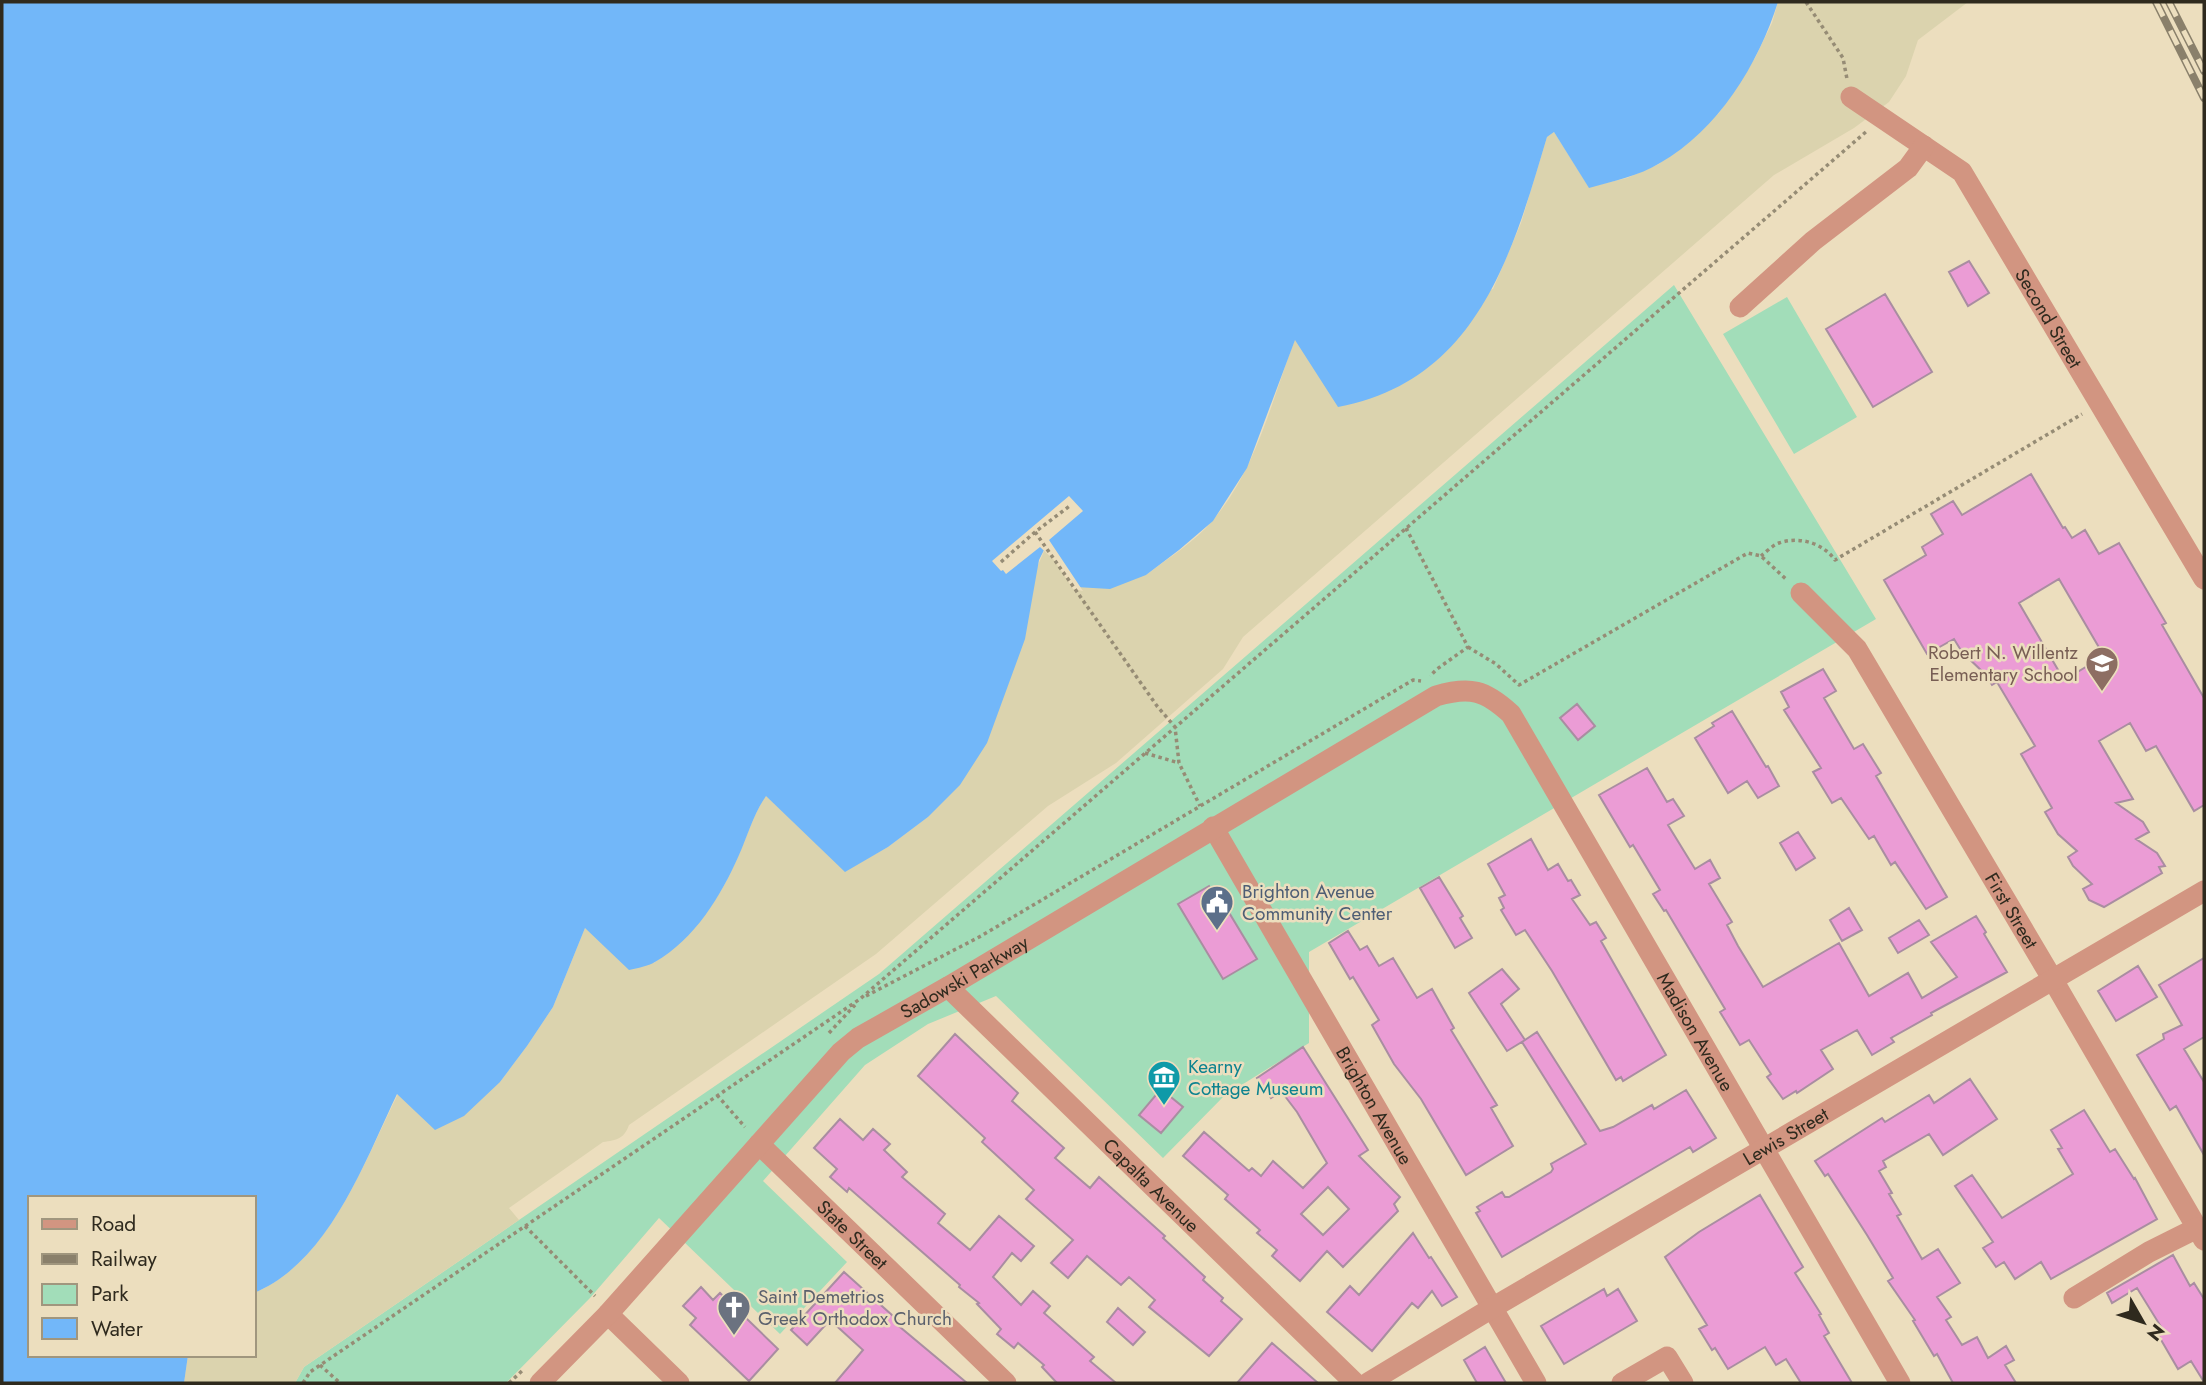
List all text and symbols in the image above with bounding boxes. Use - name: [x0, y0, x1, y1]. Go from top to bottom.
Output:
- street label: Second Street: [2009, 263, 2089, 373]
- place label: Robert N. Willentz Elementary School: [1928, 639, 2078, 688]
- school or university icon: Robert N. Willentz Elementary School: [2083, 644, 2121, 693]
- street label: First Street: [1979, 867, 2045, 954]
- place label: Brighton Avenue Community Center: [1242, 878, 1393, 927]
- public building icon: Brighton Avenue Community Center: [1198, 883, 1236, 932]
- street label: Sadowski Parkway: [895, 928, 1034, 1025]
- street label: Madison Avenue: [1651, 967, 1741, 1096]
- street label: Brighton Avenue: [1330, 1041, 1420, 1170]
- place label: Kearny Cottage Museum: [1188, 1053, 1324, 1102]
- museum icon: Kearny Cottage Museum: [1145, 1058, 1183, 1107]
- street label: Lewis Street: [1738, 1100, 1834, 1172]
- street label: Capalta Avenue: [1097, 1132, 1206, 1239]
- street label: State Street: [811, 1194, 894, 1276]
- legend: [28, 1196, 256, 1357]
- text: Road: [91, 1209, 136, 1239]
- text: Railway: [91, 1244, 157, 1274]
- text: Park: [91, 1279, 129, 1309]
- place label: Saint Demetrios Greek Orthodox Church: [758, 1283, 952, 1332]
- north arrow: [2108, 1287, 2178, 1357]
- church icon: Saint Demetrios Greek Orthodox Church: [715, 1288, 753, 1337]
- text: Water: [91, 1314, 144, 1344]
- text: N: [2141, 1318, 2171, 1347]

